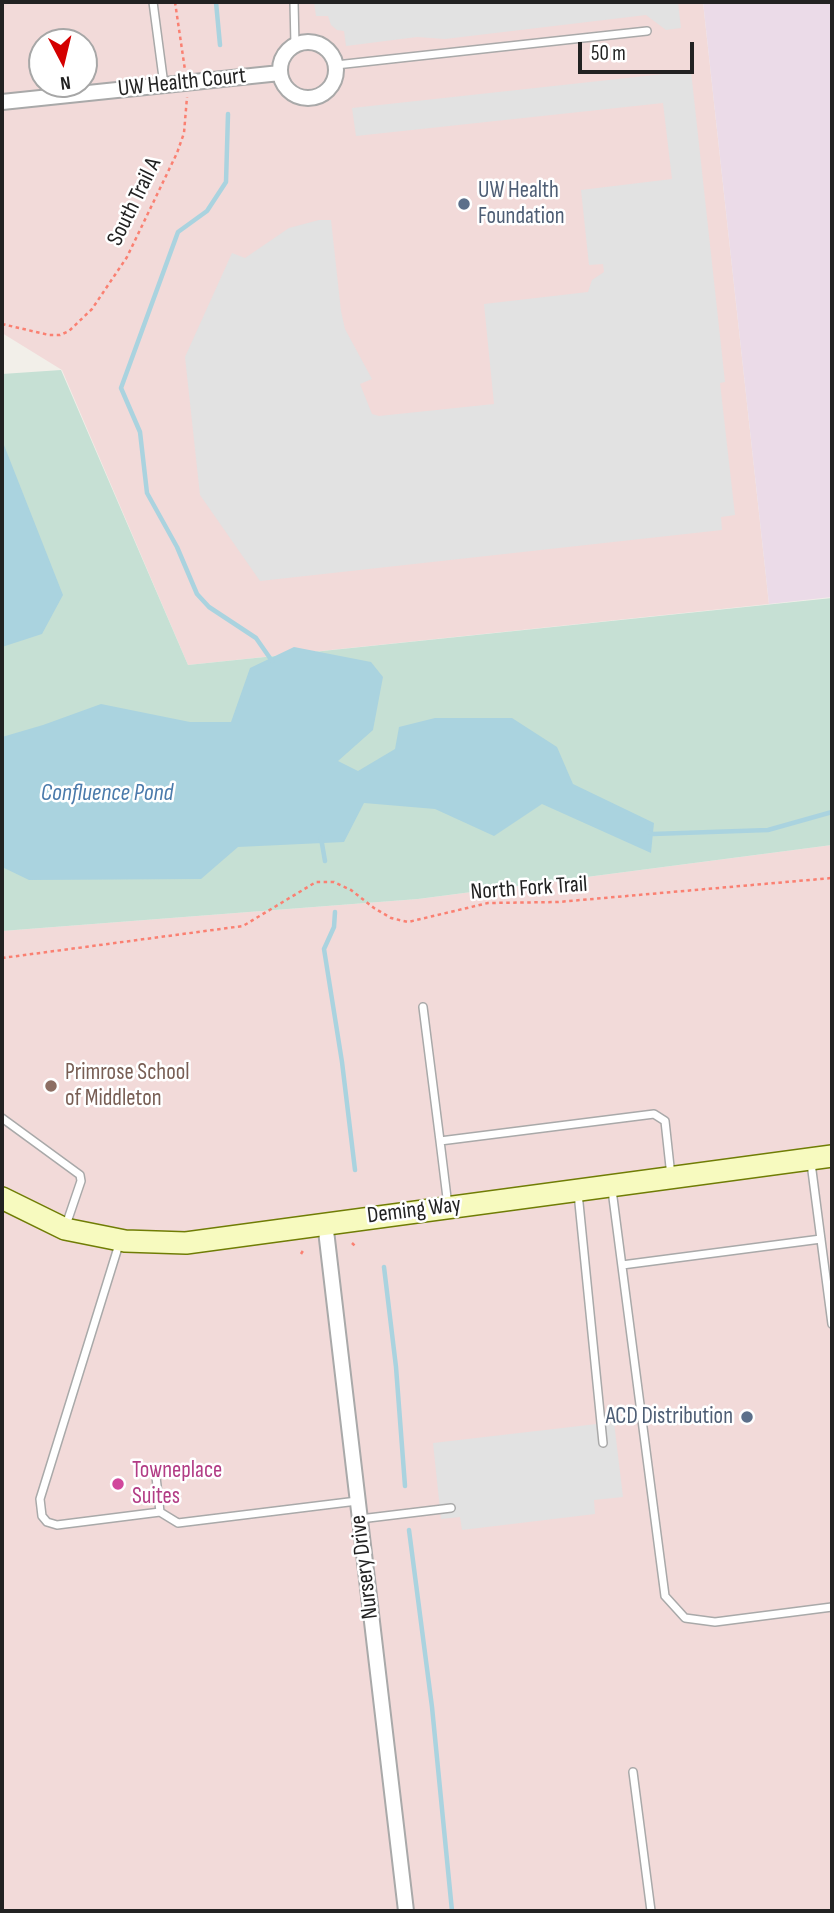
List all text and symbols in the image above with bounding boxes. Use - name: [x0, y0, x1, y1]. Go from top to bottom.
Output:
- north arrow: [28, 28, 98, 98]
- scale bar: [582, 28, 698, 72]
- text: 50 m: [591, 41, 626, 66]
- street label: UW Health Court: [117, 63, 247, 103]
- text: N: [59, 70, 72, 94]
- street label: South Trail A: [102, 154, 168, 250]
- place label: UW Health Foundation: [478, 177, 565, 231]
- marker: UW Health Foundation: [456, 196, 472, 212]
- water label: Confluence Pond: [41, 780, 173, 808]
- street label: North Fork Trail: [470, 871, 588, 907]
- place label: Primrose School of Middleton: [65, 1059, 190, 1113]
- marker: Primrose School of Middleton: [43, 1078, 59, 1094]
- street label: Deming Way: [366, 1192, 462, 1230]
- place label: ACD Distribution: [606, 1403, 733, 1431]
- marker: ACD Distribution: [739, 1409, 755, 1425]
- place label: Towneplace Suites: [132, 1457, 222, 1511]
- marker: Towneplace Suites: [110, 1476, 126, 1492]
- street label: Nursery Drive: [345, 1513, 385, 1621]

